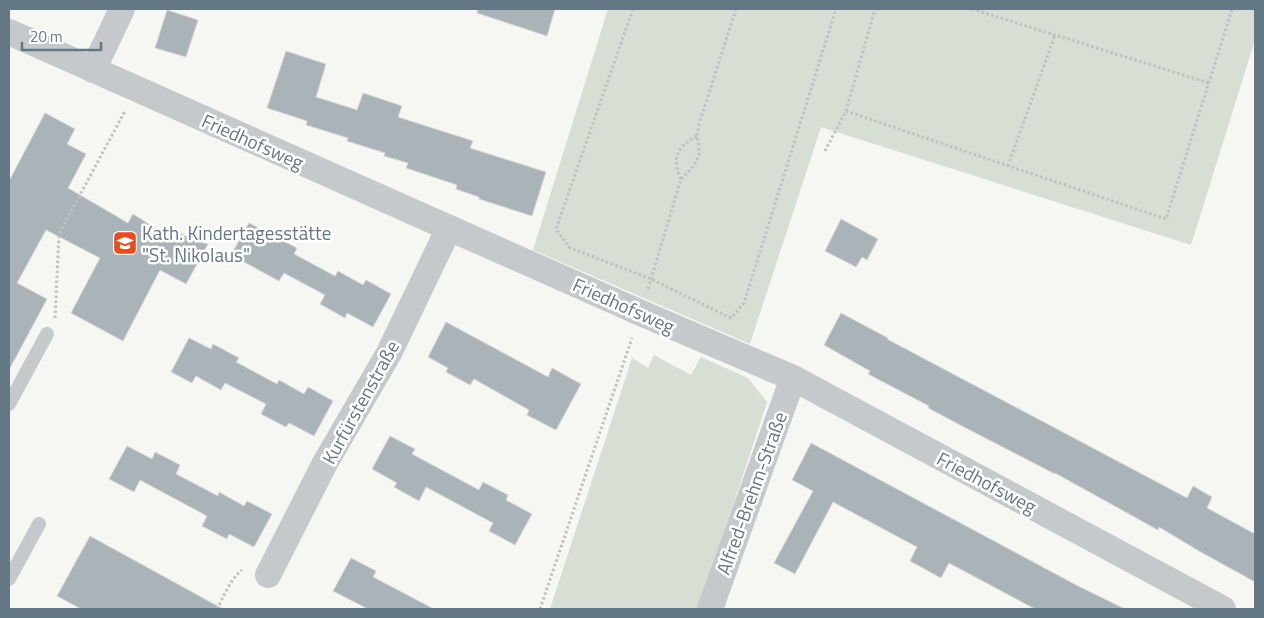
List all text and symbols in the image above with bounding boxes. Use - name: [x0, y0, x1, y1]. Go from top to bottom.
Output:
- scale bar: [22, 20, 101, 52]
- text: 20 m: [30, 25, 63, 48]
- street label: Friedhofsweg: [197, 106, 309, 177]
- place label: Kath. Kindertagesstätte "St. Nikolaus": [142, 218, 331, 269]
- school or university icon: Kath. Kindertagesstätte "St. Nikolaus": [112, 230, 138, 256]
- street label: Friedhofsweg: [568, 270, 680, 341]
- street label: Kurfürstenstraße: [314, 335, 406, 469]
- street label: Alfred-Brehm-Straße: [708, 408, 794, 578]
- street label: Friedhofsweg: [932, 444, 1042, 520]

